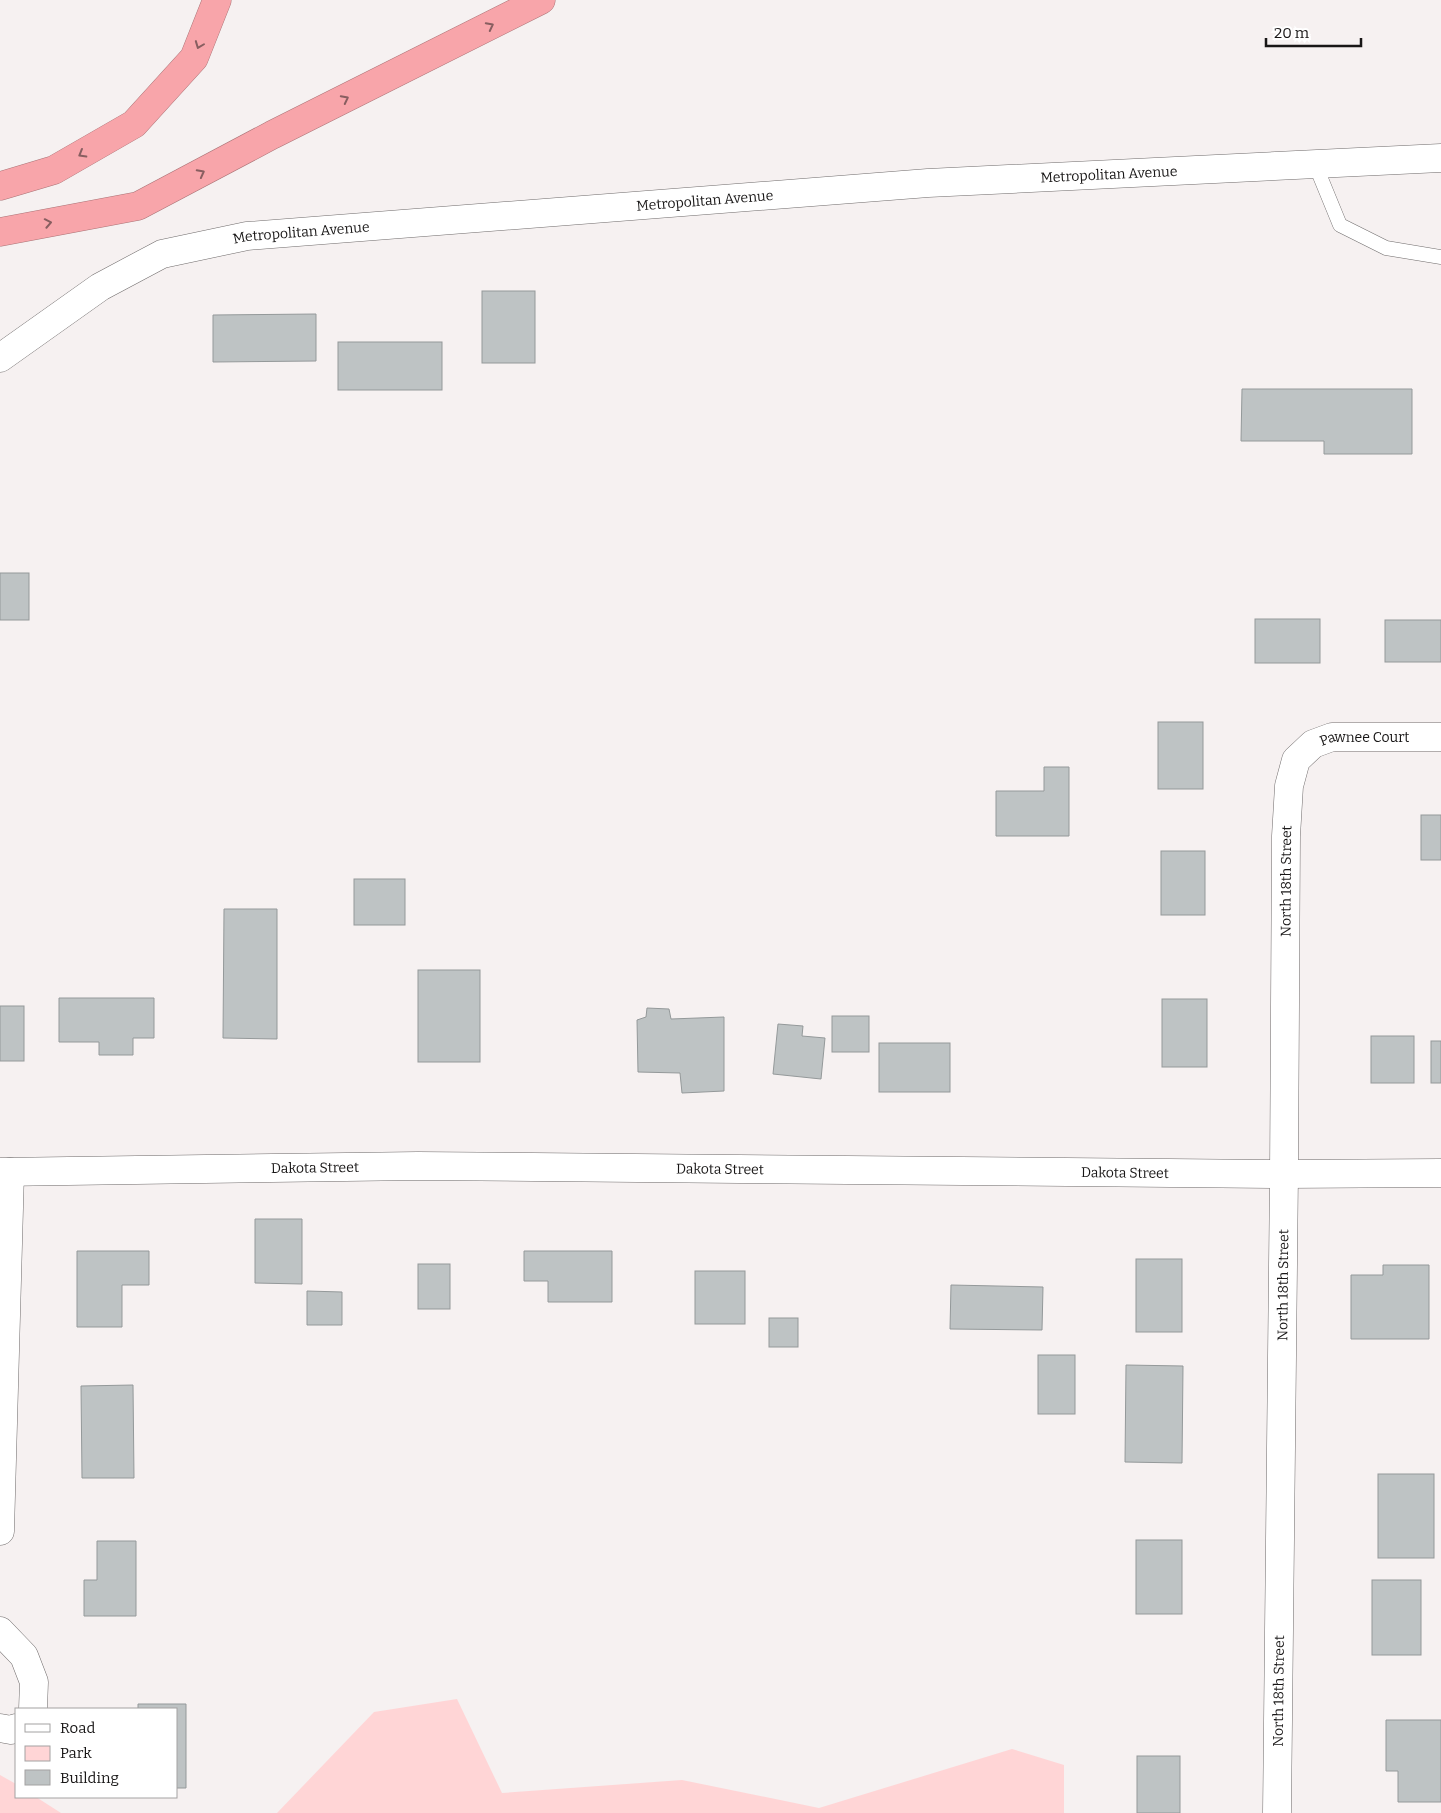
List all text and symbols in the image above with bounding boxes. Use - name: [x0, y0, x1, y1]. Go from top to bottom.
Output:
- scale bar: [1266, 15, 1361, 47]
- one-way arrow: [485, 22, 494, 32]
- text: 20 m: [1274, 24, 1310, 42]
- one-way arrow: [195, 41, 205, 49]
- one-way arrow: [340, 95, 349, 105]
- one-way arrow: [79, 147, 88, 157]
- street label: Metropolitan Avenue: [1040, 162, 1178, 186]
- one-way arrow: [195, 169, 204, 179]
- street label: Metropolitan Avenue: [636, 187, 774, 214]
- street label: Metropolitan Avenue: [231, 218, 370, 247]
- one-way arrow: [43, 219, 52, 229]
- street label: Pawnee Court: [1317, 728, 1409, 749]
- street label: North 18th Street: [1277, 825, 1295, 937]
- street label: Dakota Street: [271, 1158, 359, 1177]
- street label: Dakota Street: [676, 1160, 764, 1178]
- street label: Dakota Street: [1081, 1164, 1169, 1181]
- street label: North 18th Street: [1274, 1229, 1292, 1341]
- street label: North 18th Street: [1269, 1635, 1287, 1747]
- legend: [15, 1708, 178, 1798]
- text: Road: [60, 1719, 95, 1737]
- text: Park: [60, 1744, 92, 1762]
- text: Building: [60, 1769, 119, 1787]

